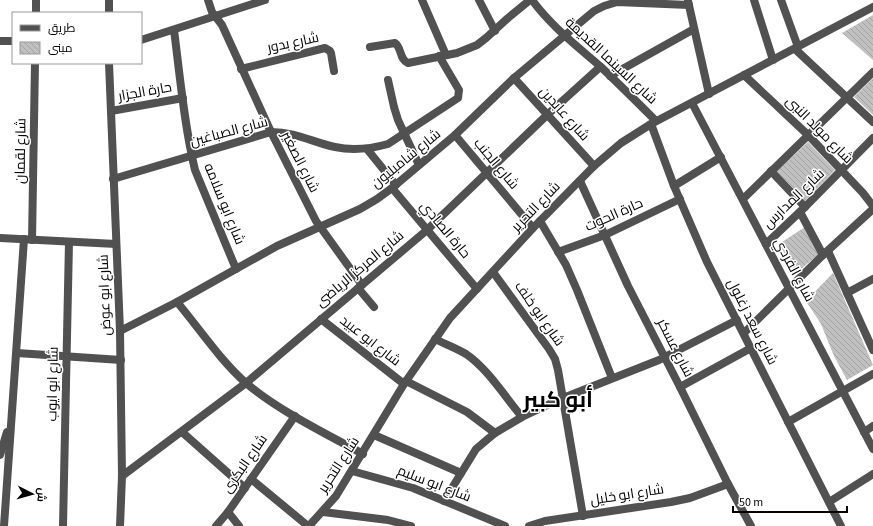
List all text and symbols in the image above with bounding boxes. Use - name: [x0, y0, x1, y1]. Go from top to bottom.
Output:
- legend: [12, 12, 142, 64]
- street label: شارع السينما القديمة: [560, 13, 662, 109]
- text: طريق: [48, 20, 76, 37]
- street label: شارع بدور: [264, 28, 321, 58]
- text: مبنى: [48, 40, 73, 57]
- street label: حارة الجزار: [116, 77, 173, 107]
- street label: شارع عابدين: [534, 82, 594, 146]
- street label: شارع مولد النبى: [781, 92, 857, 168]
- street label: شارع الصباغين: [188, 112, 270, 152]
- street label: شارع لقمان: [10, 118, 32, 184]
- street label: شارع شامبليون: [367, 125, 445, 193]
- street label: شارع الصغير: [275, 127, 324, 196]
- street label: شارع الجنب: [469, 134, 523, 194]
- street label: شارع ابو سلامه: [199, 160, 249, 248]
- street label: شارع المدارس: [759, 164, 829, 234]
- street label: شارع التحرير: [506, 177, 565, 237]
- street label: حارة الحوت: [582, 193, 646, 237]
- street label: حارة الصادي: [414, 197, 475, 264]
- street label: شارع المركز الرياضى: [311, 226, 409, 312]
- street label: شارع الفردي: [768, 234, 819, 306]
- street label: شارع ابو عوض: [94, 254, 116, 336]
- street label: شارع سعد زغلول: [722, 275, 782, 369]
- street label: شارع ابو خلف: [509, 277, 569, 351]
- street label: شارع ابو عبيد: [335, 311, 405, 371]
- street label: شارع عسكر: [651, 314, 698, 381]
- street label: شارع ابو ايوب: [42, 346, 64, 422]
- district label: أبو كبير: [522, 384, 593, 416]
- street label: شارع البكرى: [217, 431, 273, 497]
- street label: شارع التحرير: [313, 433, 365, 498]
- street label: شارع ابو سليم: [394, 461, 474, 507]
- north arrow: [12, 474, 52, 514]
- street label: شارع ابو خليل: [589, 479, 665, 511]
- text: ش: [33, 487, 50, 503]
- scale bar: [733, 488, 847, 514]
- text: 50 m: [739, 494, 763, 511]

